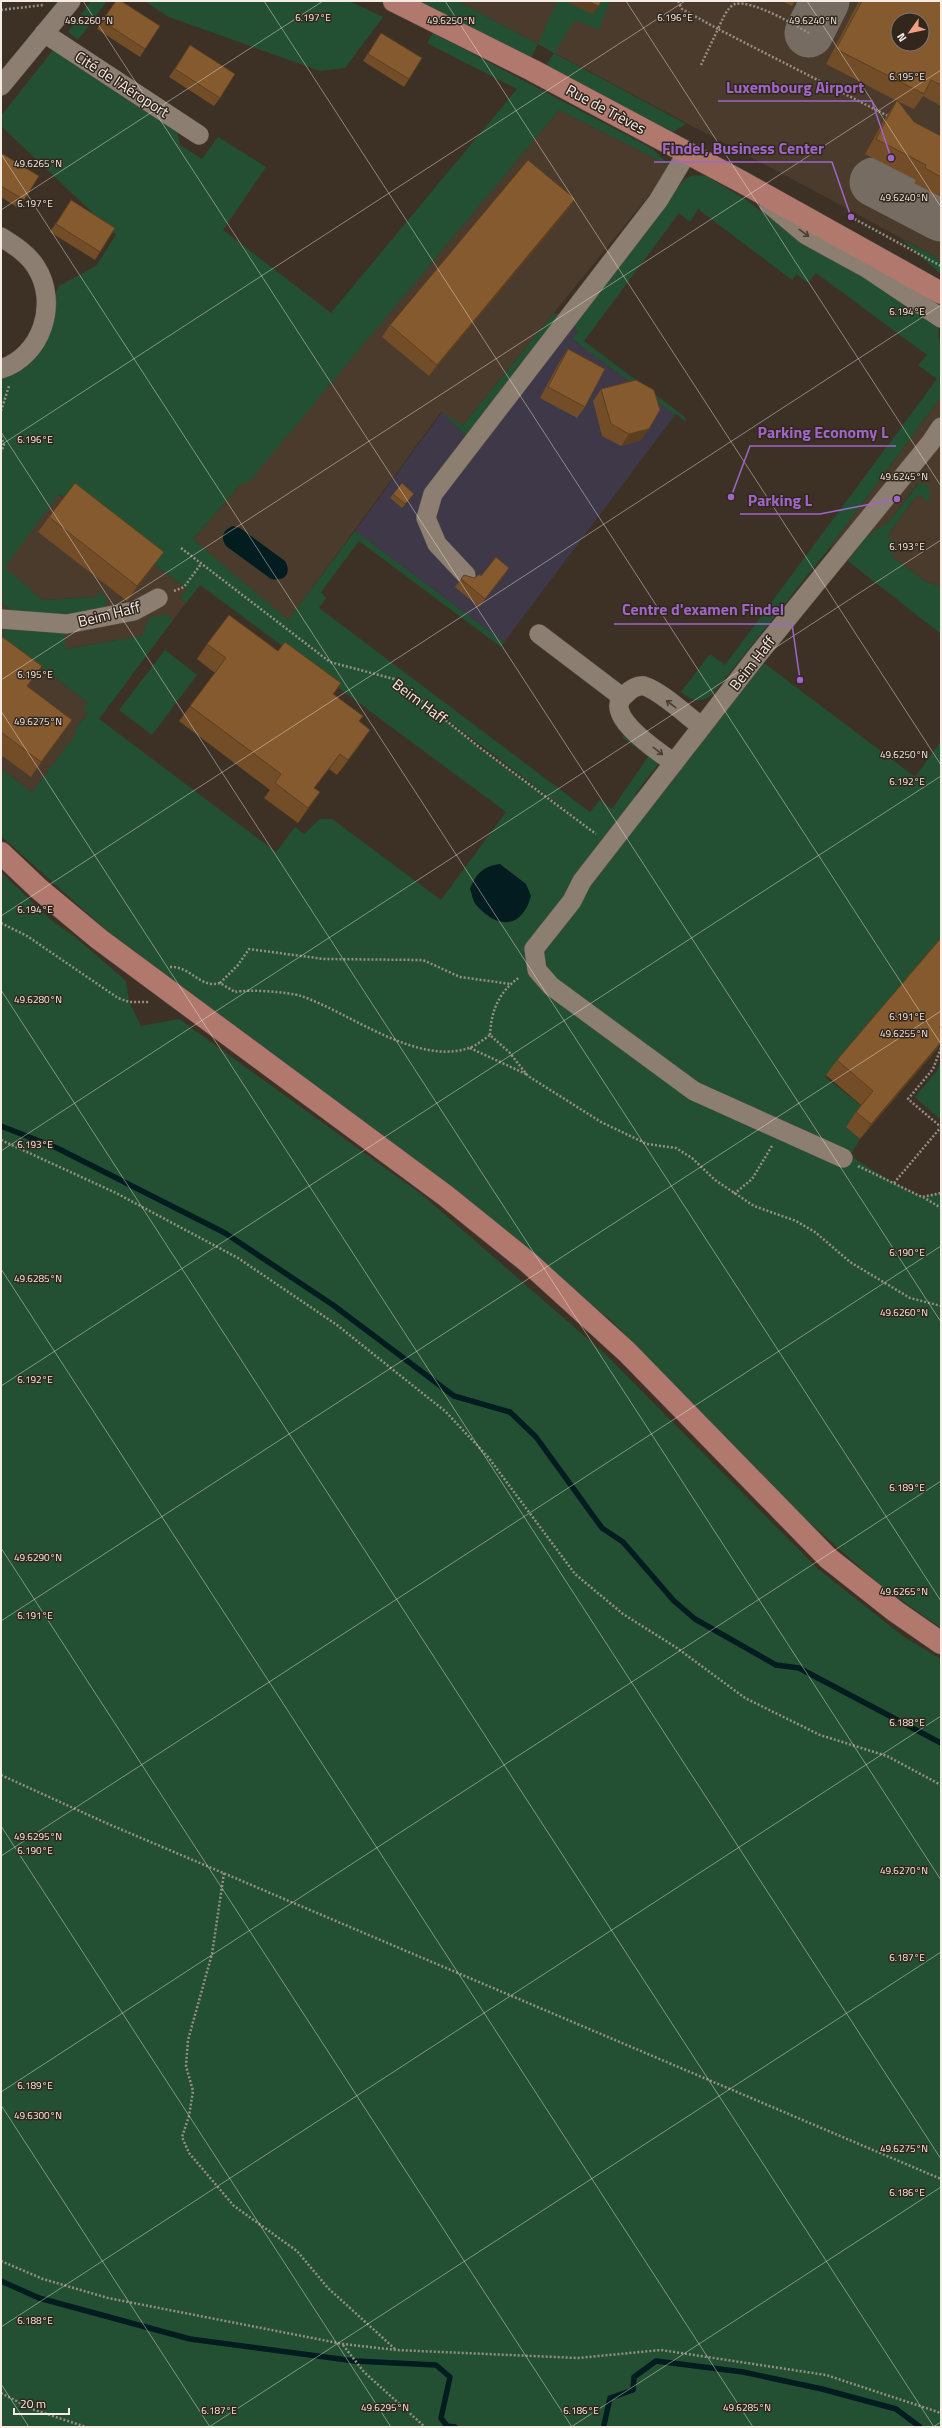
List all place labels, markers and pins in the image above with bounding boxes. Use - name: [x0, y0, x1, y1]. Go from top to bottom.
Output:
- callout: Luxembourg Airport: [718, 73, 872, 101]
- callout: Findel, Business Center: [654, 134, 832, 162]
- callout: Parking Economy L: [750, 418, 896, 446]
- callout: Parking L: [740, 486, 820, 514]
- callout: Centre d'examen Findel: [614, 596, 792, 624]

